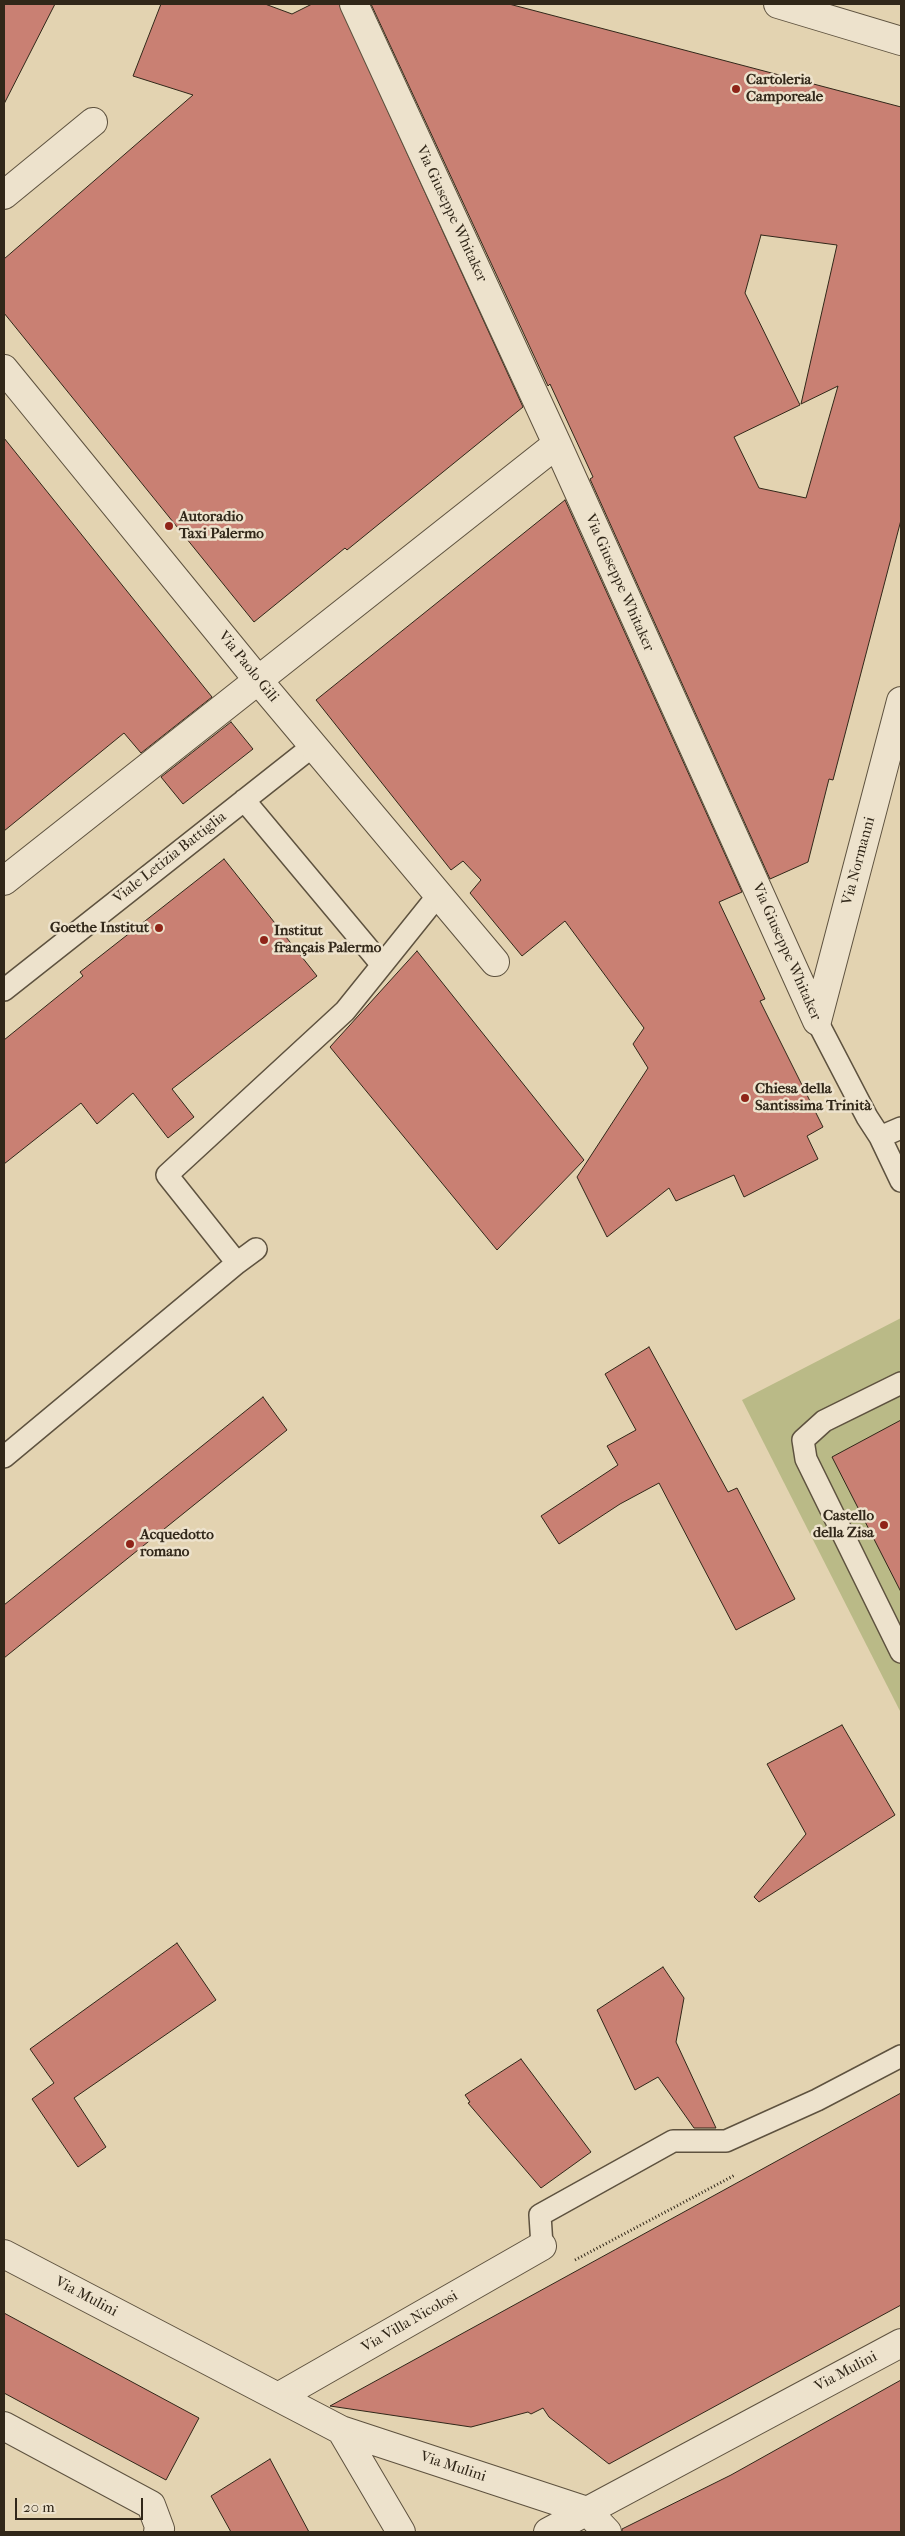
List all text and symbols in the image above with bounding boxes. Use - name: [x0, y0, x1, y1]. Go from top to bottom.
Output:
- place label: Cartoleria Camporeale: [746, 71, 823, 106]
- marker: Cartoleria Camporeale: [730, 83, 742, 95]
- street label: Via Giuseppe Whitaker: [411, 143, 491, 285]
- place label: Autoradio Taxi Palermo: [179, 508, 264, 543]
- street label: Via Giuseppe Whitaker: [581, 511, 657, 655]
- marker: Autoradio Taxi Palermo: [163, 520, 175, 532]
- street label: Via Paolo Gili: [214, 628, 282, 706]
- street label: Viale Letizia Battiglia: [110, 808, 230, 908]
- street label: Via Normanni: [839, 815, 879, 907]
- street label: Via Giuseppe Whitaker: [748, 880, 824, 1024]
- place label: Goethe Institut: [50, 919, 149, 937]
- marker: Goethe Institut: [153, 922, 165, 934]
- place label: Institut français Palermo: [274, 922, 381, 957]
- marker: Institut français Palermo: [258, 934, 270, 946]
- place label: Chiesa della Santissima Trinità: [755, 1080, 871, 1115]
- marker: Chiesa della Santissima Trinità: [739, 1092, 751, 1104]
- place label: Castello della Zisa: [813, 1507, 874, 1542]
- marker: Castello della Zisa: [878, 1519, 890, 1531]
- place label: Acquedotto romano: [140, 1526, 214, 1561]
- marker: Acquedotto romano: [124, 1538, 136, 1550]
- street label: Via Mulini: [52, 2273, 120, 2321]
- street label: Via Villa Nicolosi: [359, 2287, 461, 2357]
- street label: Via Mulini: [812, 2348, 880, 2396]
- street label: Via Mulini: [418, 2448, 488, 2486]
- scale bar: [18, 2488, 145, 2520]
- text: 20 m: [23, 2498, 55, 2516]

